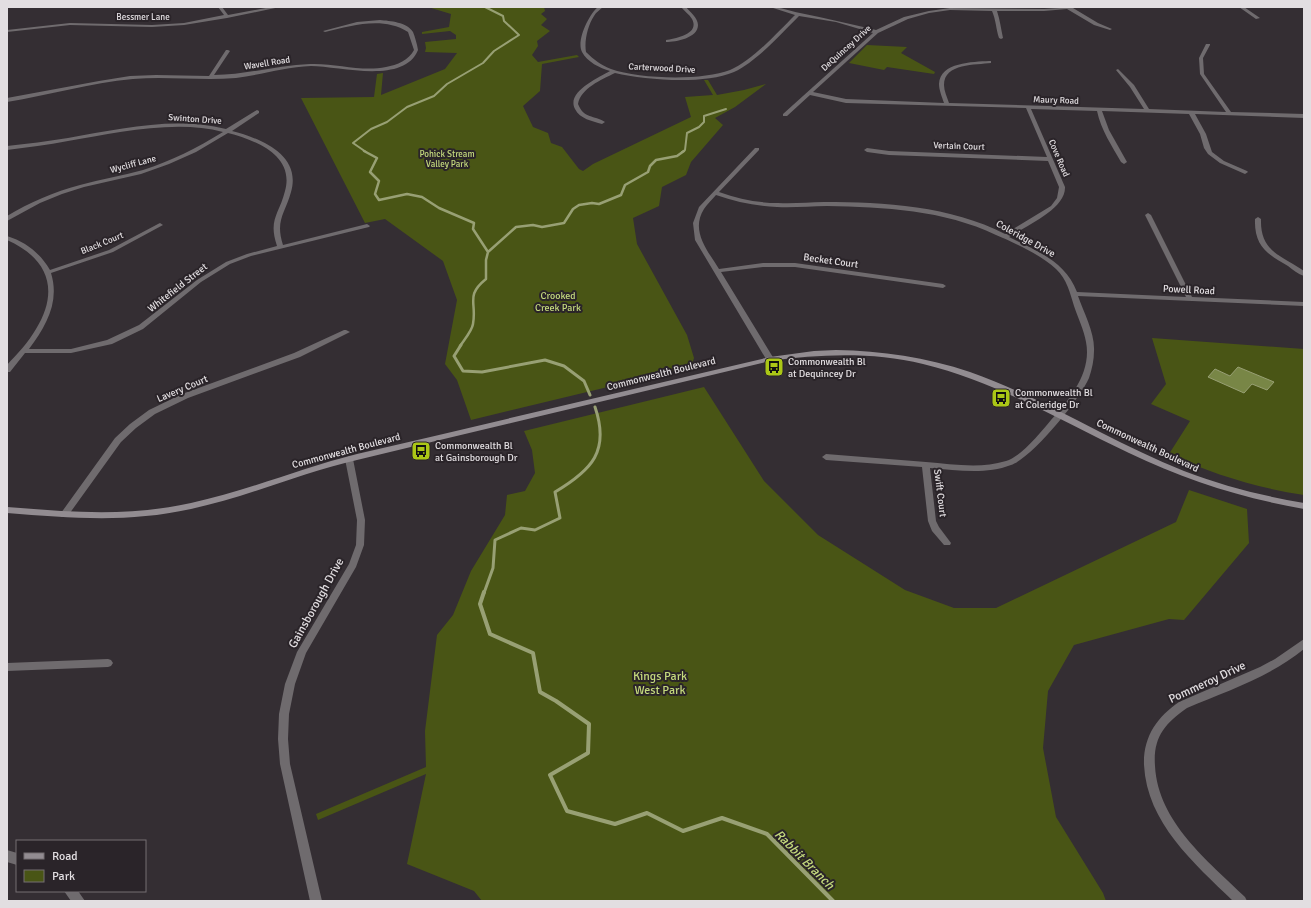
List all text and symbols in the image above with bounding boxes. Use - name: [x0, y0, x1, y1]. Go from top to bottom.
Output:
- street label: Bessmer Lane: [116, 12, 170, 23]
- street label: DeQuincey Drive: [819, 23, 874, 74]
- street label: Wavell Road: [243, 54, 291, 73]
- street label: Carterwood Drive: [628, 61, 696, 76]
- street label: Maury Road: [1033, 94, 1079, 107]
- street label: Swinton Drive: [168, 112, 223, 127]
- street label: Cove Road: [1046, 138, 1071, 179]
- street label: Vertain Court: [933, 140, 985, 153]
- park label: Pohick Stream Valley Park: [419, 149, 475, 170]
- street label: Wycliff Lane: [109, 153, 158, 176]
- street label: Coleridge Drive: [994, 218, 1057, 260]
- street label: Black Court: [79, 230, 125, 257]
- street label: Becket Court: [803, 251, 860, 271]
- street label: Whitefield Street: [145, 261, 210, 315]
- street label: Powell Road: [1163, 283, 1215, 297]
- park label: Crooked Creek Park: [535, 290, 581, 314]
- street label: Commonwealth Boulevard: [606, 355, 717, 393]
- bus stop icon: Commonwealth Bl at Dequincey Dr: [763, 356, 785, 378]
- place label: Commonwealth Bl at Dequincey Dr: [788, 356, 866, 380]
- street label: Lavery Court: [155, 373, 210, 405]
- bus stop icon: Commonwealth Bl at Coleridge Dr: [990, 387, 1012, 409]
- place label: Commonwealth Bl at Coleridge Dr: [1015, 387, 1093, 411]
- street label: Commonwealth Boulevard: [1094, 417, 1201, 475]
- street label: Commonwealth Boulevard: [291, 431, 402, 471]
- bus stop icon: Commonwealth Bl at Gainsborough Dr: [410, 440, 432, 462]
- place label: Commonwealth Bl at Gainsborough Dr: [435, 440, 518, 464]
- street label: Swift Court: [931, 468, 949, 518]
- street label: Gainsborough Drive: [285, 556, 347, 651]
- street label: Pommeroy Drive: [1166, 658, 1248, 707]
- park label: Kings Park West Park: [633, 669, 687, 698]
- water label: Rabbit Branch: [771, 826, 838, 894]
- legend: [16, 840, 146, 892]
- text: Road: [52, 849, 78, 864]
- text: Park: [52, 869, 75, 884]

